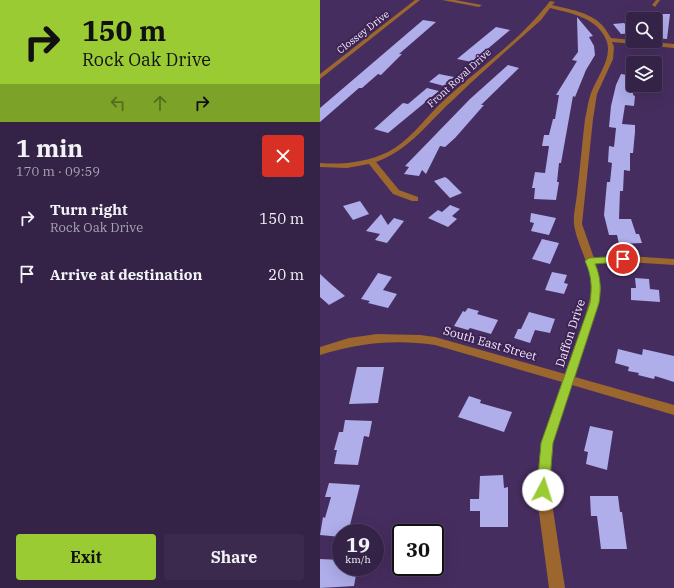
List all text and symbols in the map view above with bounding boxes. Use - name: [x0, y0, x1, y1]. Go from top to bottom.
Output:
- street label: Clossey Drive: [334, 7, 392, 57]
- text: 150 m: [82, 12, 166, 49]
- map controls: [626, 12, 662, 92]
- button: search: [626, 12, 662, 48]
- icon: right: [16, 16, 68, 68]
- street label: Front Royal Drive: [424, 46, 494, 110]
- text: Rock Oak Drive: [82, 48, 211, 71]
- button: layers: [626, 56, 662, 92]
- icon: left: [107, 92, 129, 114]
- icon: ahead: [149, 92, 171, 114]
- icon: right: [191, 92, 213, 114]
- text: 1 min: [16, 132, 83, 164]
- button: close: [262, 135, 304, 177]
- text: 170 m · 09:59: [16, 163, 100, 180]
- text: Turn right: [50, 200, 128, 219]
- icon: right: [16, 207, 38, 229]
- text: 150 m: [259, 209, 304, 228]
- text: Rock Oak Drive: [50, 219, 143, 236]
- pin: [606, 242, 640, 276]
- icon: arrive: [612, 248, 634, 270]
- icon: arrive: [16, 263, 38, 285]
- text: Arrive at destination: [50, 265, 202, 284]
- text: 20 m: [268, 265, 304, 284]
- street label: Daffon Drive: [552, 297, 588, 369]
- street label: South East Street: [442, 322, 538, 364]
- position arrow: [522, 469, 564, 511]
- speed limit sign: 30: [392, 524, 444, 576]
- text: 19: [346, 531, 370, 558]
- button: Exit: [16, 534, 156, 580]
- button: Share: [164, 534, 304, 580]
- text: km/h: [345, 553, 371, 566]

